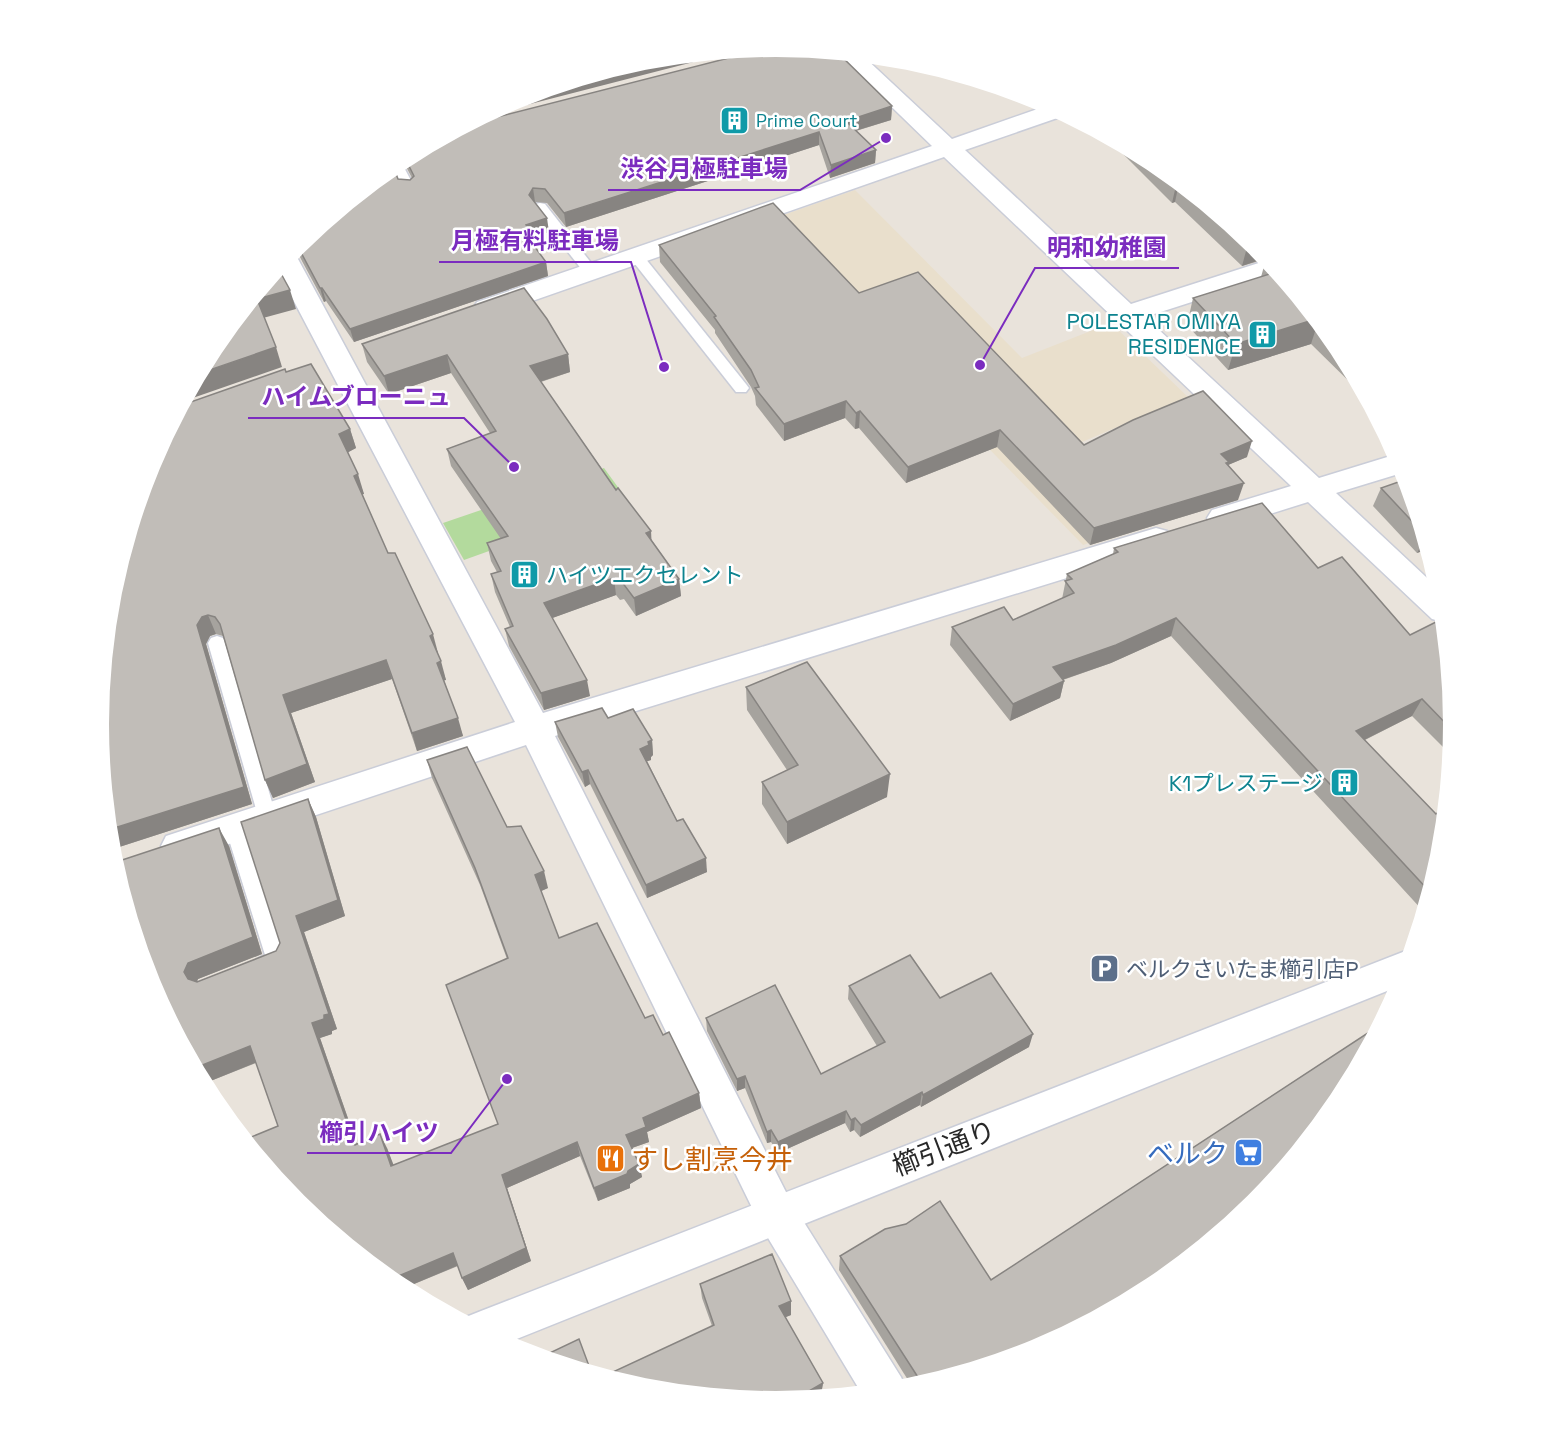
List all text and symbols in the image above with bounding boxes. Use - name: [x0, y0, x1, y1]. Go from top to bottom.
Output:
- building icon: Prime Court: [719, 104, 751, 136]
- place label: Prime Court: [756, 109, 858, 132]
- callout: 渋谷月極駐車場: [608, 148, 800, 190]
- text: 渋谷月極駐車場: [620, 153, 788, 184]
- callout: 月極有料駐車場: [439, 220, 631, 262]
- text: 月極有料駐車場: [451, 225, 619, 256]
- callout: 明和幼稚園: [1035, 226, 1179, 268]
- text: 明和幼稚園: [1047, 232, 1167, 263]
- place label: POLESTAR OMIYA RESIDENCE: [1066, 307, 1241, 360]
- building icon: POLESTAR OMIYA RESIDENCE: [1246, 318, 1278, 350]
- callout: ハイムブローニュ: [248, 376, 464, 418]
- text: ハイムブローニュ: [261, 381, 451, 412]
- building icon: ハイツエクセレント: [509, 559, 541, 591]
- place label: ハイツエクセレント: [546, 561, 744, 589]
- building icon: K1プレステージ: [1328, 767, 1360, 799]
- place label: K1プレステージ: [1169, 769, 1323, 797]
- parking icon: ベルクさいたま櫛引店P: [1089, 953, 1121, 985]
- place label: ベルクさいたま櫛引店P: [1126, 955, 1359, 983]
- callout: 櫛引ハイツ: [307, 1111, 451, 1153]
- street label: 櫛引通り: [887, 1112, 1001, 1184]
- text: 櫛引ハイツ: [319, 1117, 439, 1148]
- place label: ベルク: [1147, 1136, 1228, 1171]
- supermarket icon: ベルク: [1233, 1137, 1265, 1169]
- place label: すし割烹今井: [631, 1142, 793, 1177]
- restaurant icon: すし割烹今井: [594, 1143, 626, 1175]

